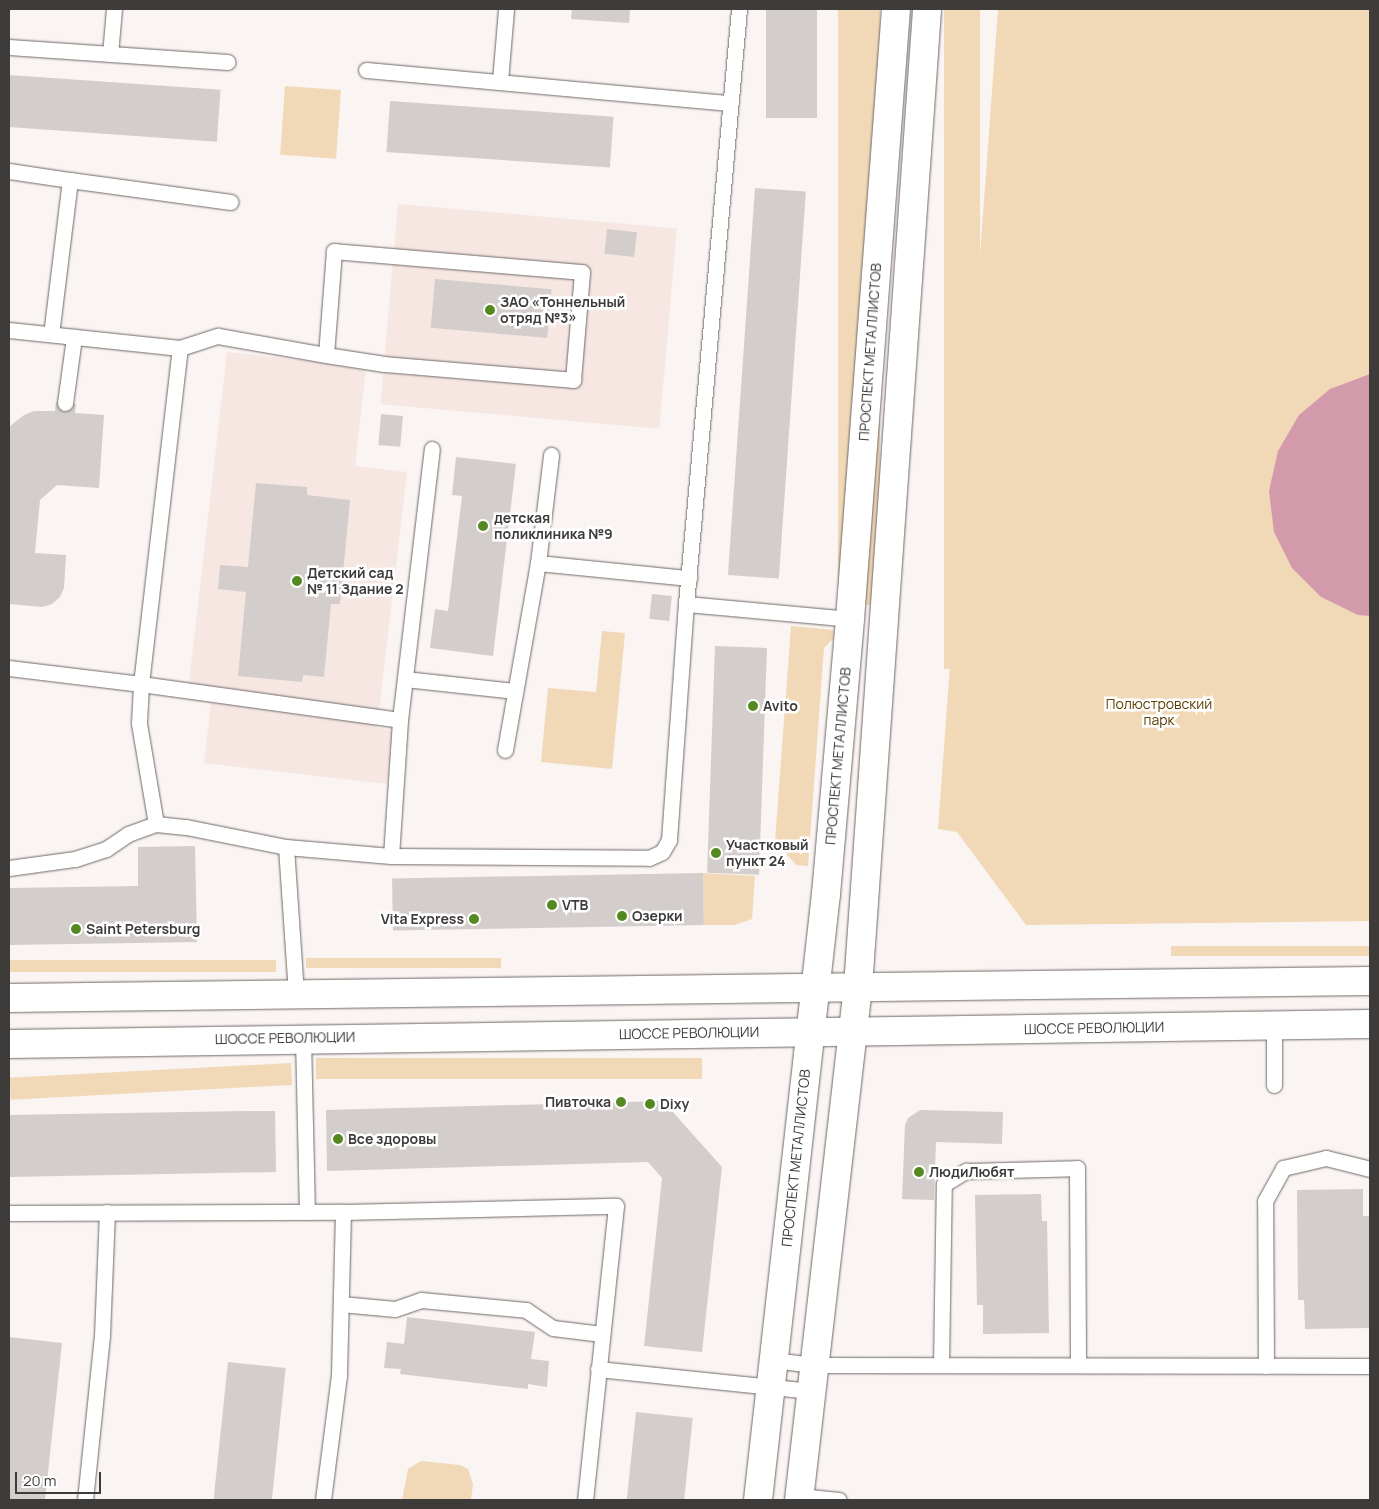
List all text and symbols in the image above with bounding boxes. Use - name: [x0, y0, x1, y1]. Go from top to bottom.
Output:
- street label: ПРОСПЕКТ МЕТАЛЛИСТОВ: [855, 262, 885, 442]
- place label: ЗАО «Тоннельный отряд №3»: [500, 294, 625, 326]
- marker: ЗАО «Тоннельный отряд №3»: [484, 304, 496, 316]
- place label: детская поликлиника №9: [494, 510, 613, 542]
- marker: детская поликлиника №9: [476, 519, 490, 533]
- place label: Детский сад № 11 Здание 2: [307, 565, 404, 598]
- marker: Детский сад № 11 Здание 2: [291, 575, 303, 587]
- street label: ПРОСПЕКТ МЕТАЛЛИСТОВ: [822, 666, 854, 846]
- park label: Полюстровский парк: [1106, 696, 1212, 729]
- place label: Avito: [763, 698, 798, 714]
- marker: Avito: [747, 700, 759, 712]
- place label: Участковый пункт 24: [726, 837, 809, 870]
- marker: Участковый пункт 24: [710, 847, 722, 859]
- place label: VTB: [562, 897, 588, 913]
- marker: VTB: [546, 899, 558, 911]
- place label: Озерки: [632, 908, 683, 924]
- marker: Озерки: [616, 910, 628, 922]
- place label: Vita Express: [381, 911, 464, 927]
- marker: Vita Express: [468, 913, 480, 925]
- place label: Saint Petersburg: [86, 921, 200, 937]
- marker: Saint Petersburg: [70, 923, 82, 935]
- street label: ШОССЕ РЕВОЛЮЦИИ: [1024, 1018, 1164, 1038]
- street label: ШОССЕ РЕВОЛЮЦИИ: [619, 1023, 759, 1043]
- street label: ШОССЕ РЕВОЛЮЦИИ: [215, 1028, 355, 1048]
- street label: ПРОСПЕКТ МЕТАЛЛИСТОВ: [778, 1068, 814, 1248]
- place label: Пивточка: [545, 1094, 611, 1110]
- marker: Пивточка: [615, 1096, 627, 1108]
- place label: Dixy: [660, 1096, 689, 1112]
- marker: Dixy: [644, 1098, 656, 1110]
- place label: Все здоровы: [348, 1131, 436, 1147]
- marker: Все здоровы: [332, 1133, 344, 1145]
- place label: ЛюдиЛюбят: [929, 1164, 1014, 1180]
- marker: ЛюдиЛюбят: [913, 1166, 925, 1178]
- scale bar: [18, 1462, 104, 1494]
- text: 20 m: [23, 1470, 56, 1491]

